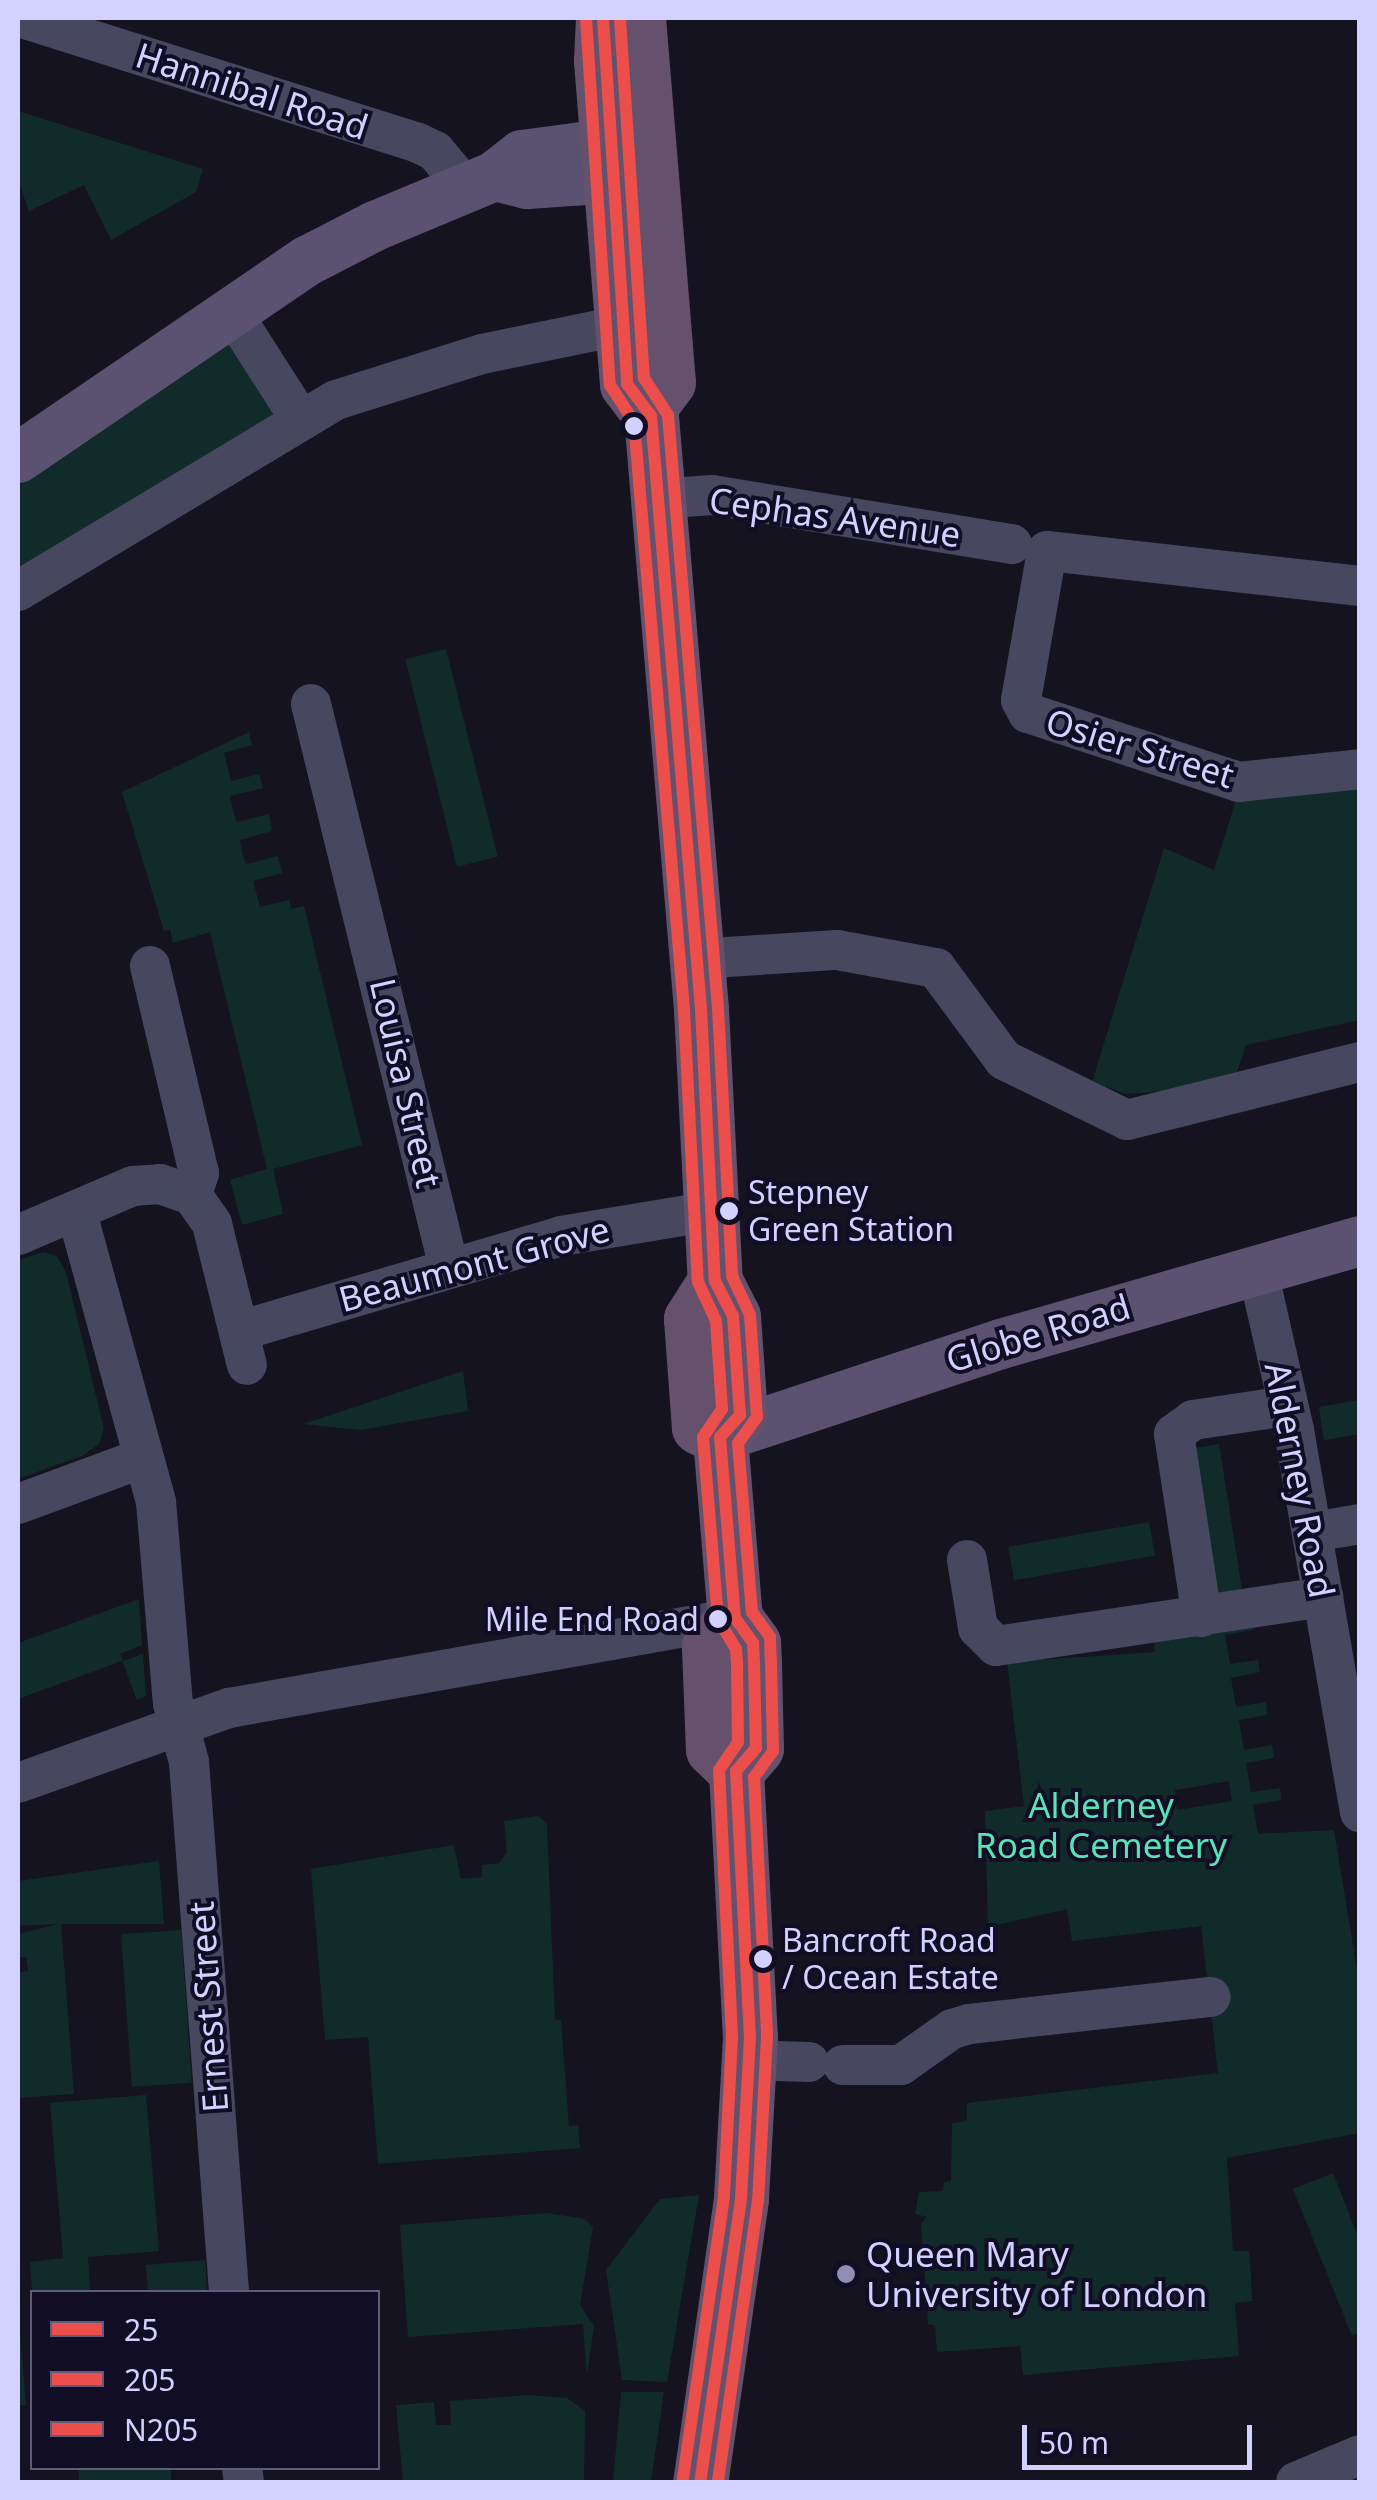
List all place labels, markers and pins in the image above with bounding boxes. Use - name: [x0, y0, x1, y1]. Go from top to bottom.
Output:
- unlabelled marker: [624, 416, 644, 436]
- place label: Stepney Green Station: [748, 1174, 954, 1249]
- marker: Stepney Green Station: [719, 1201, 739, 1221]
- place label: Mile End Road: [485, 1600, 699, 1638]
- marker: Mile End Road: [708, 1609, 728, 1629]
- place label: Bancroft Road / Ocean Estate: [782, 1922, 999, 1997]
- marker: Bancroft Road / Ocean Estate: [753, 1949, 773, 1969]
- place label: Queen Mary University of London: [866, 2233, 1207, 2315]
- marker: Queen Mary University of London: [835, 2263, 857, 2285]

